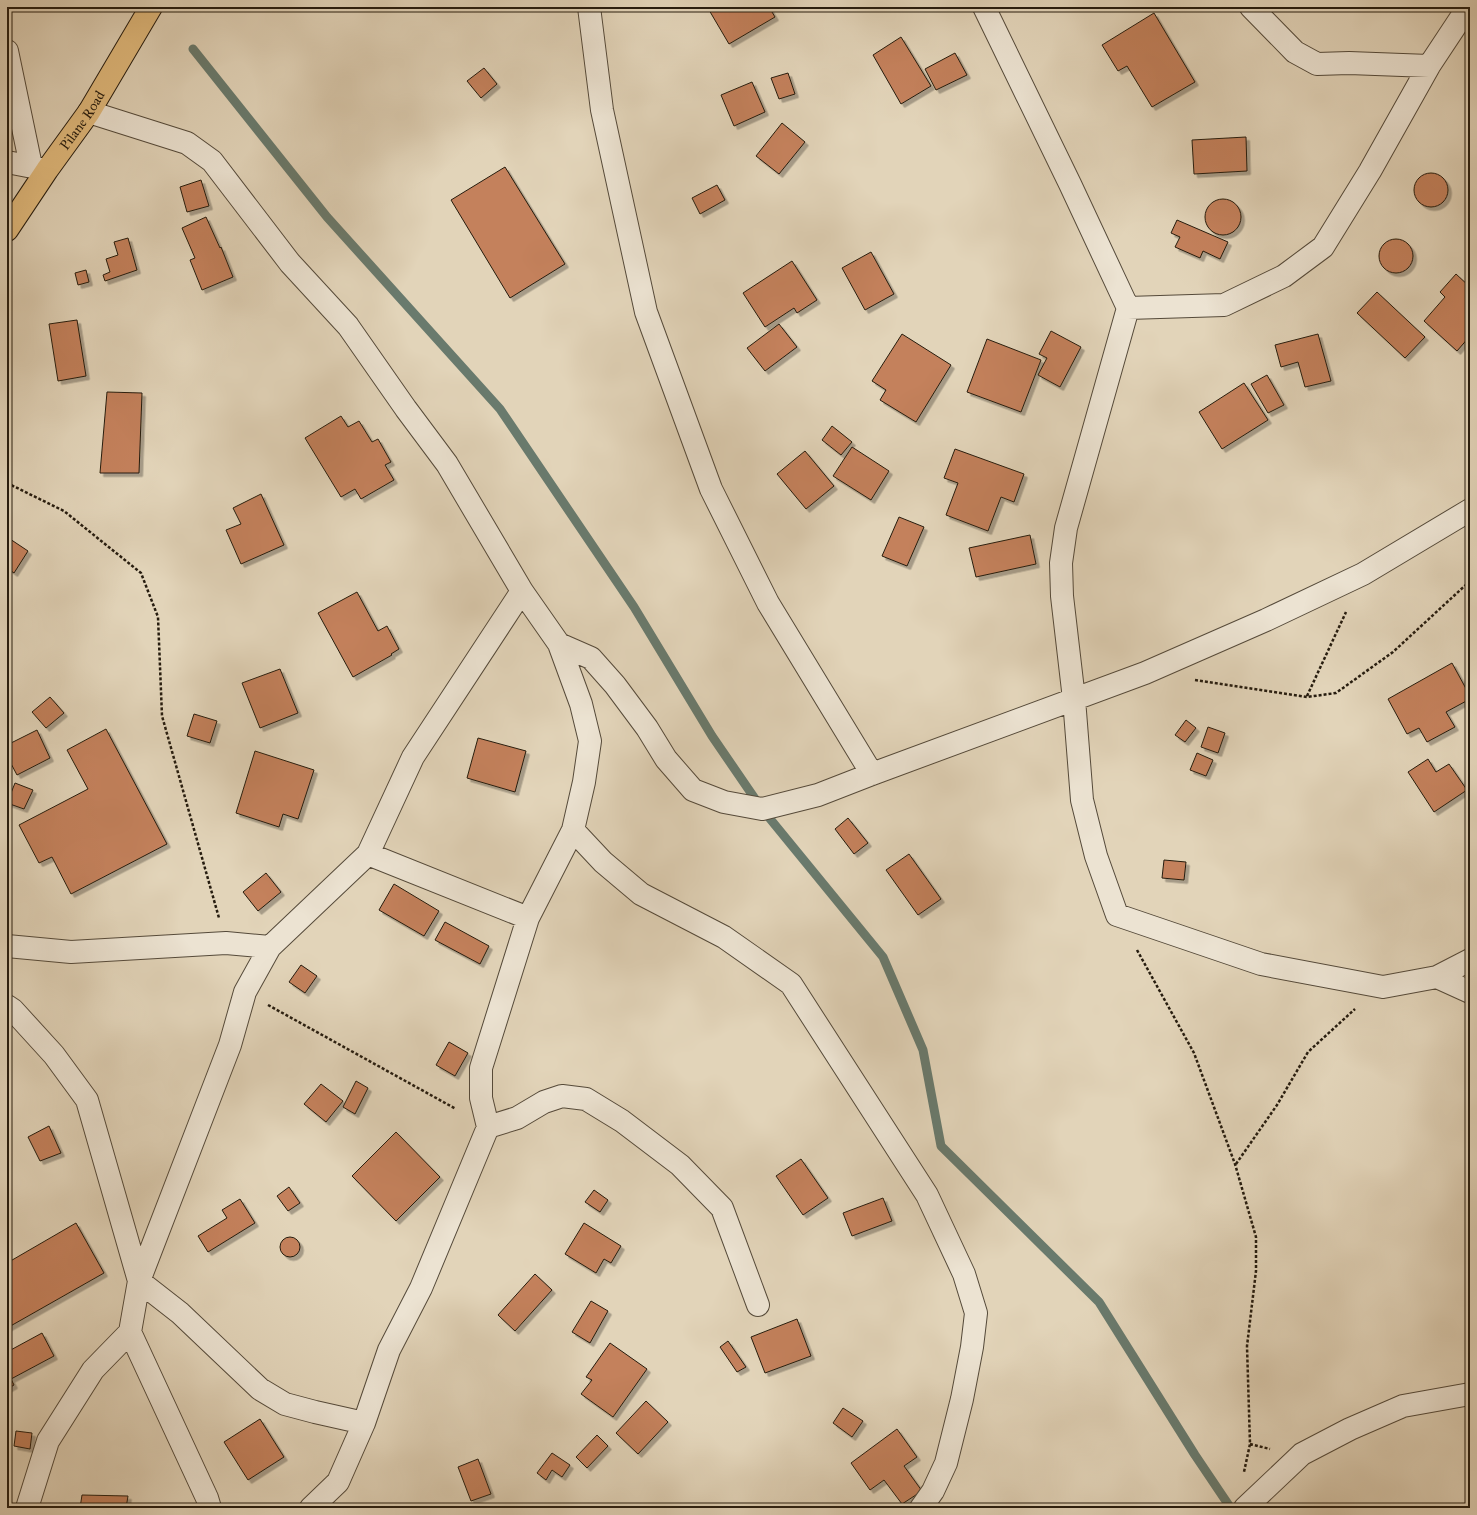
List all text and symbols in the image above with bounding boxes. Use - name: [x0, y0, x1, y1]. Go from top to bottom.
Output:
- street label: Pilane Road: [56, 88, 109, 153]

